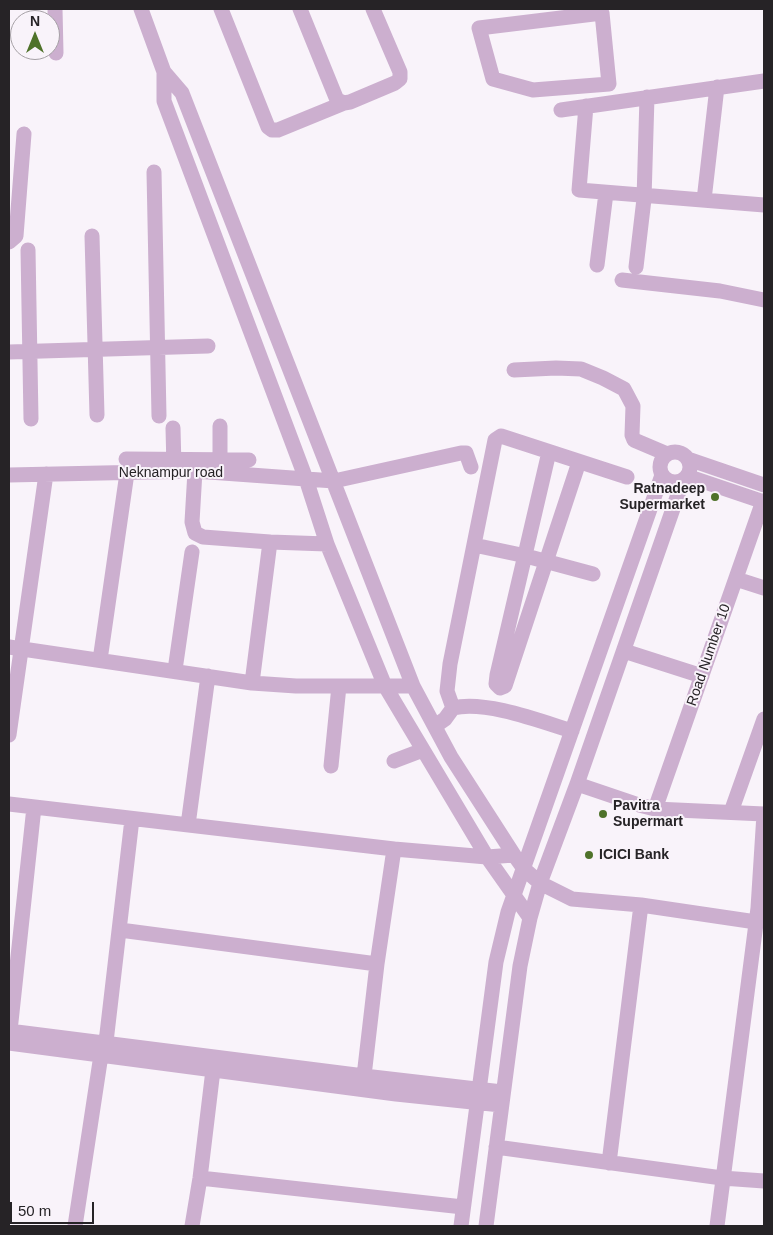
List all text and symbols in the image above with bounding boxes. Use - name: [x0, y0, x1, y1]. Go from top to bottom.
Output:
- north arrow: [10, 10, 60, 60]
- text: N: [30, 13, 40, 29]
- street label: Neknampur road: [119, 465, 223, 481]
- place label: Ratnadeep Supermarket: [619, 481, 705, 514]
- marker: Ratnadeep Supermarket: [709, 491, 721, 503]
- street label: Road Number 10: [684, 602, 734, 708]
- place label: Pavitra Supermart: [613, 798, 683, 830]
- marker: Pavitra Supermart: [597, 808, 609, 820]
- place label: ICICI Bank: [599, 847, 669, 863]
- marker: ICICI Bank: [583, 849, 595, 861]
- scale bar: [12, 1192, 96, 1224]
- text: 50 m: [18, 1202, 51, 1219]

